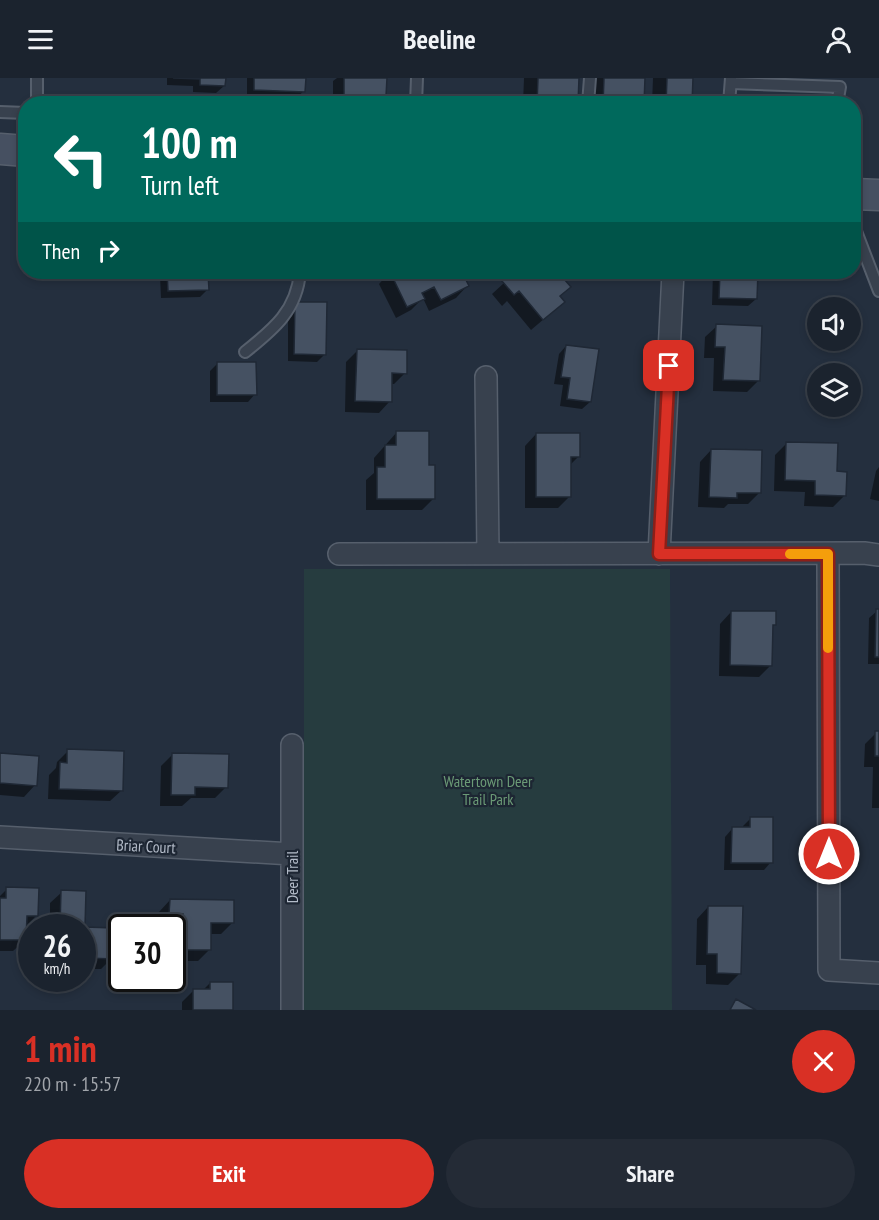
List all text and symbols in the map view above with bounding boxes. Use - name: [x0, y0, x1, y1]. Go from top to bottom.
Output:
- text: Beeline: [403, 22, 476, 56]
- icon: menu: [24, 23, 57, 56]
- icon: person: [822, 23, 855, 56]
- text: 100 m: [141, 115, 238, 170]
- icon: left: [42, 120, 120, 198]
- text: Turn left: [141, 168, 219, 202]
- icon: right: [92, 234, 125, 267]
- text: Then: [42, 237, 80, 265]
- map controls: [807, 297, 861, 417]
- button: sound: [807, 297, 861, 351]
- pin: [643, 340, 694, 391]
- icon: arrive: [652, 349, 685, 382]
- button: layers: [807, 363, 861, 417]
- park label: Watertown Deer Trail Park: [443, 771, 533, 809]
- position arrow: [797, 822, 861, 886]
- street label: Briar Court: [116, 834, 177, 858]
- street label: Deer Trail: [282, 850, 302, 903]
- speed limit sign: 30: [108, 914, 186, 992]
- text: 26: [43, 926, 71, 965]
- text: km/h: [44, 959, 70, 978]
- text: 1 min: [24, 1025, 97, 1072]
- button: close: [792, 1030, 855, 1093]
- text: 220 m · 15:57: [24, 1071, 121, 1097]
- button: Exit: [24, 1139, 434, 1208]
- button: Share: [446, 1139, 855, 1208]

